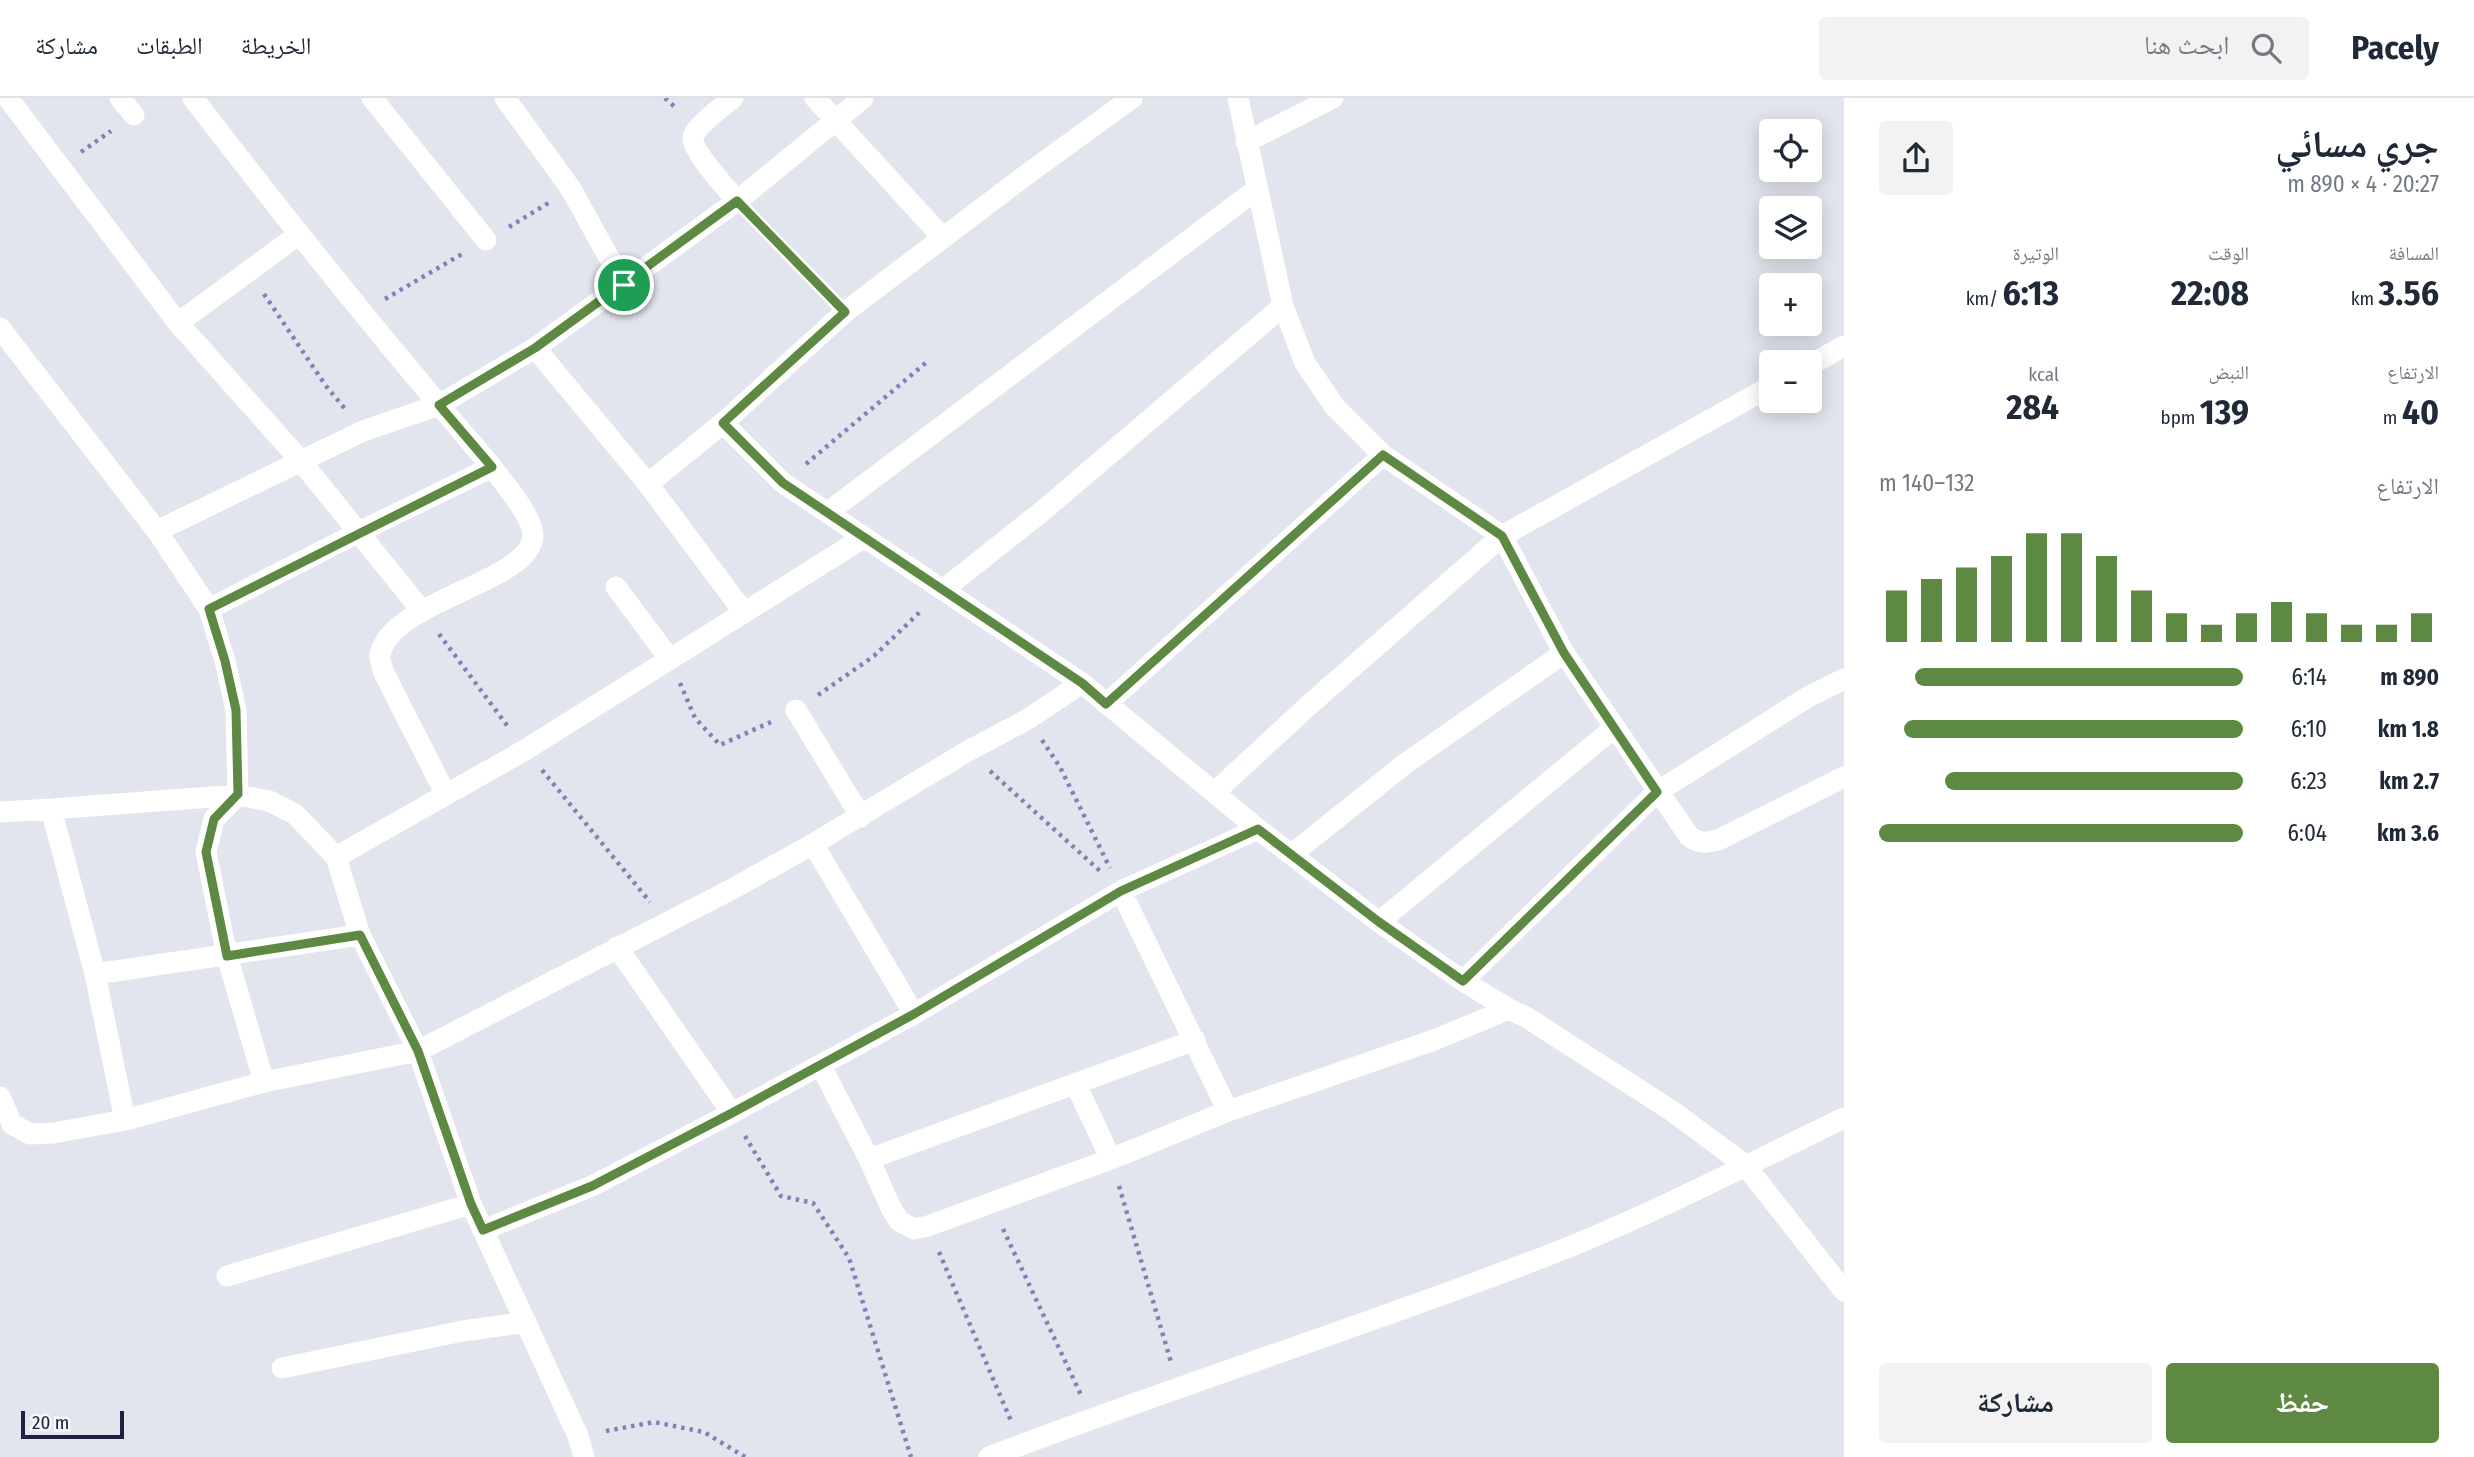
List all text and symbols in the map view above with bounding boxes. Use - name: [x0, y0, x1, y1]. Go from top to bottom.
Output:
- search box: [1819, 17, 2309, 80]
- text: Pacely: [2351, 28, 2439, 68]
- icon: search: [2247, 29, 2285, 67]
- text: ابحث هنا: [2144, 30, 2229, 61]
- text: مشاركة: [35, 32, 98, 60]
- text: الطبقات: [136, 32, 203, 60]
- text: الخريطة: [241, 32, 311, 60]
- map controls: [1759, 119, 1822, 413]
- button: locate: [1759, 119, 1822, 182]
- button: share: [1879, 121, 1953, 195]
- text: جري مسائي: [2275, 121, 2439, 167]
- text: 20:27 · 4 × 890 m: [2287, 170, 2439, 198]
- button: layers: [1759, 196, 1822, 259]
- text: الوتيرة: [2013, 242, 2059, 265]
- text: الوقت: [2208, 242, 2249, 265]
- text: المسافة: [2389, 242, 2439, 265]
- pin: [594, 255, 654, 315]
- icon: arrive: [605, 266, 643, 304]
- text: 6:13: [2003, 272, 2059, 314]
- text: 22:08: [2171, 272, 2249, 314]
- text: 3.56: [2379, 272, 2439, 314]
- button: +: [1759, 273, 1822, 336]
- text: /km: [1966, 287, 2003, 310]
- text: km: [2351, 287, 2379, 310]
- button: −: [1759, 350, 1822, 413]
- text: النبض: [2208, 361, 2249, 384]
- text: الارتفاع: [2387, 361, 2439, 384]
- text: kcal: [2028, 363, 2059, 386]
- text: 284: [2006, 386, 2059, 428]
- text: 139: [2200, 391, 2249, 433]
- text: 40: [2402, 391, 2439, 433]
- text: bpm: [2161, 406, 2200, 429]
- text: m: [2383, 406, 2402, 429]
- text: 132–140 m: [1879, 469, 1974, 497]
- text: الارتفاع: [2376, 472, 2439, 500]
- text: 6:14: [2292, 663, 2327, 691]
- text: 890 m: [2380, 663, 2439, 691]
- text: 6:10: [2291, 715, 2327, 743]
- text: 1.8 km: [2378, 715, 2439, 743]
- text: 6:23: [2290, 767, 2327, 795]
- text: 2.7 km: [2379, 767, 2439, 795]
- text: 6:04: [2288, 819, 2327, 847]
- text: 3.6 km: [2377, 819, 2439, 847]
- button: مشاركة: [1879, 1363, 2152, 1443]
- button: حفظ: [2166, 1363, 2439, 1443]
- scale bar: [21, 1408, 124, 1440]
- text: 20 m: [32, 1411, 69, 1434]

